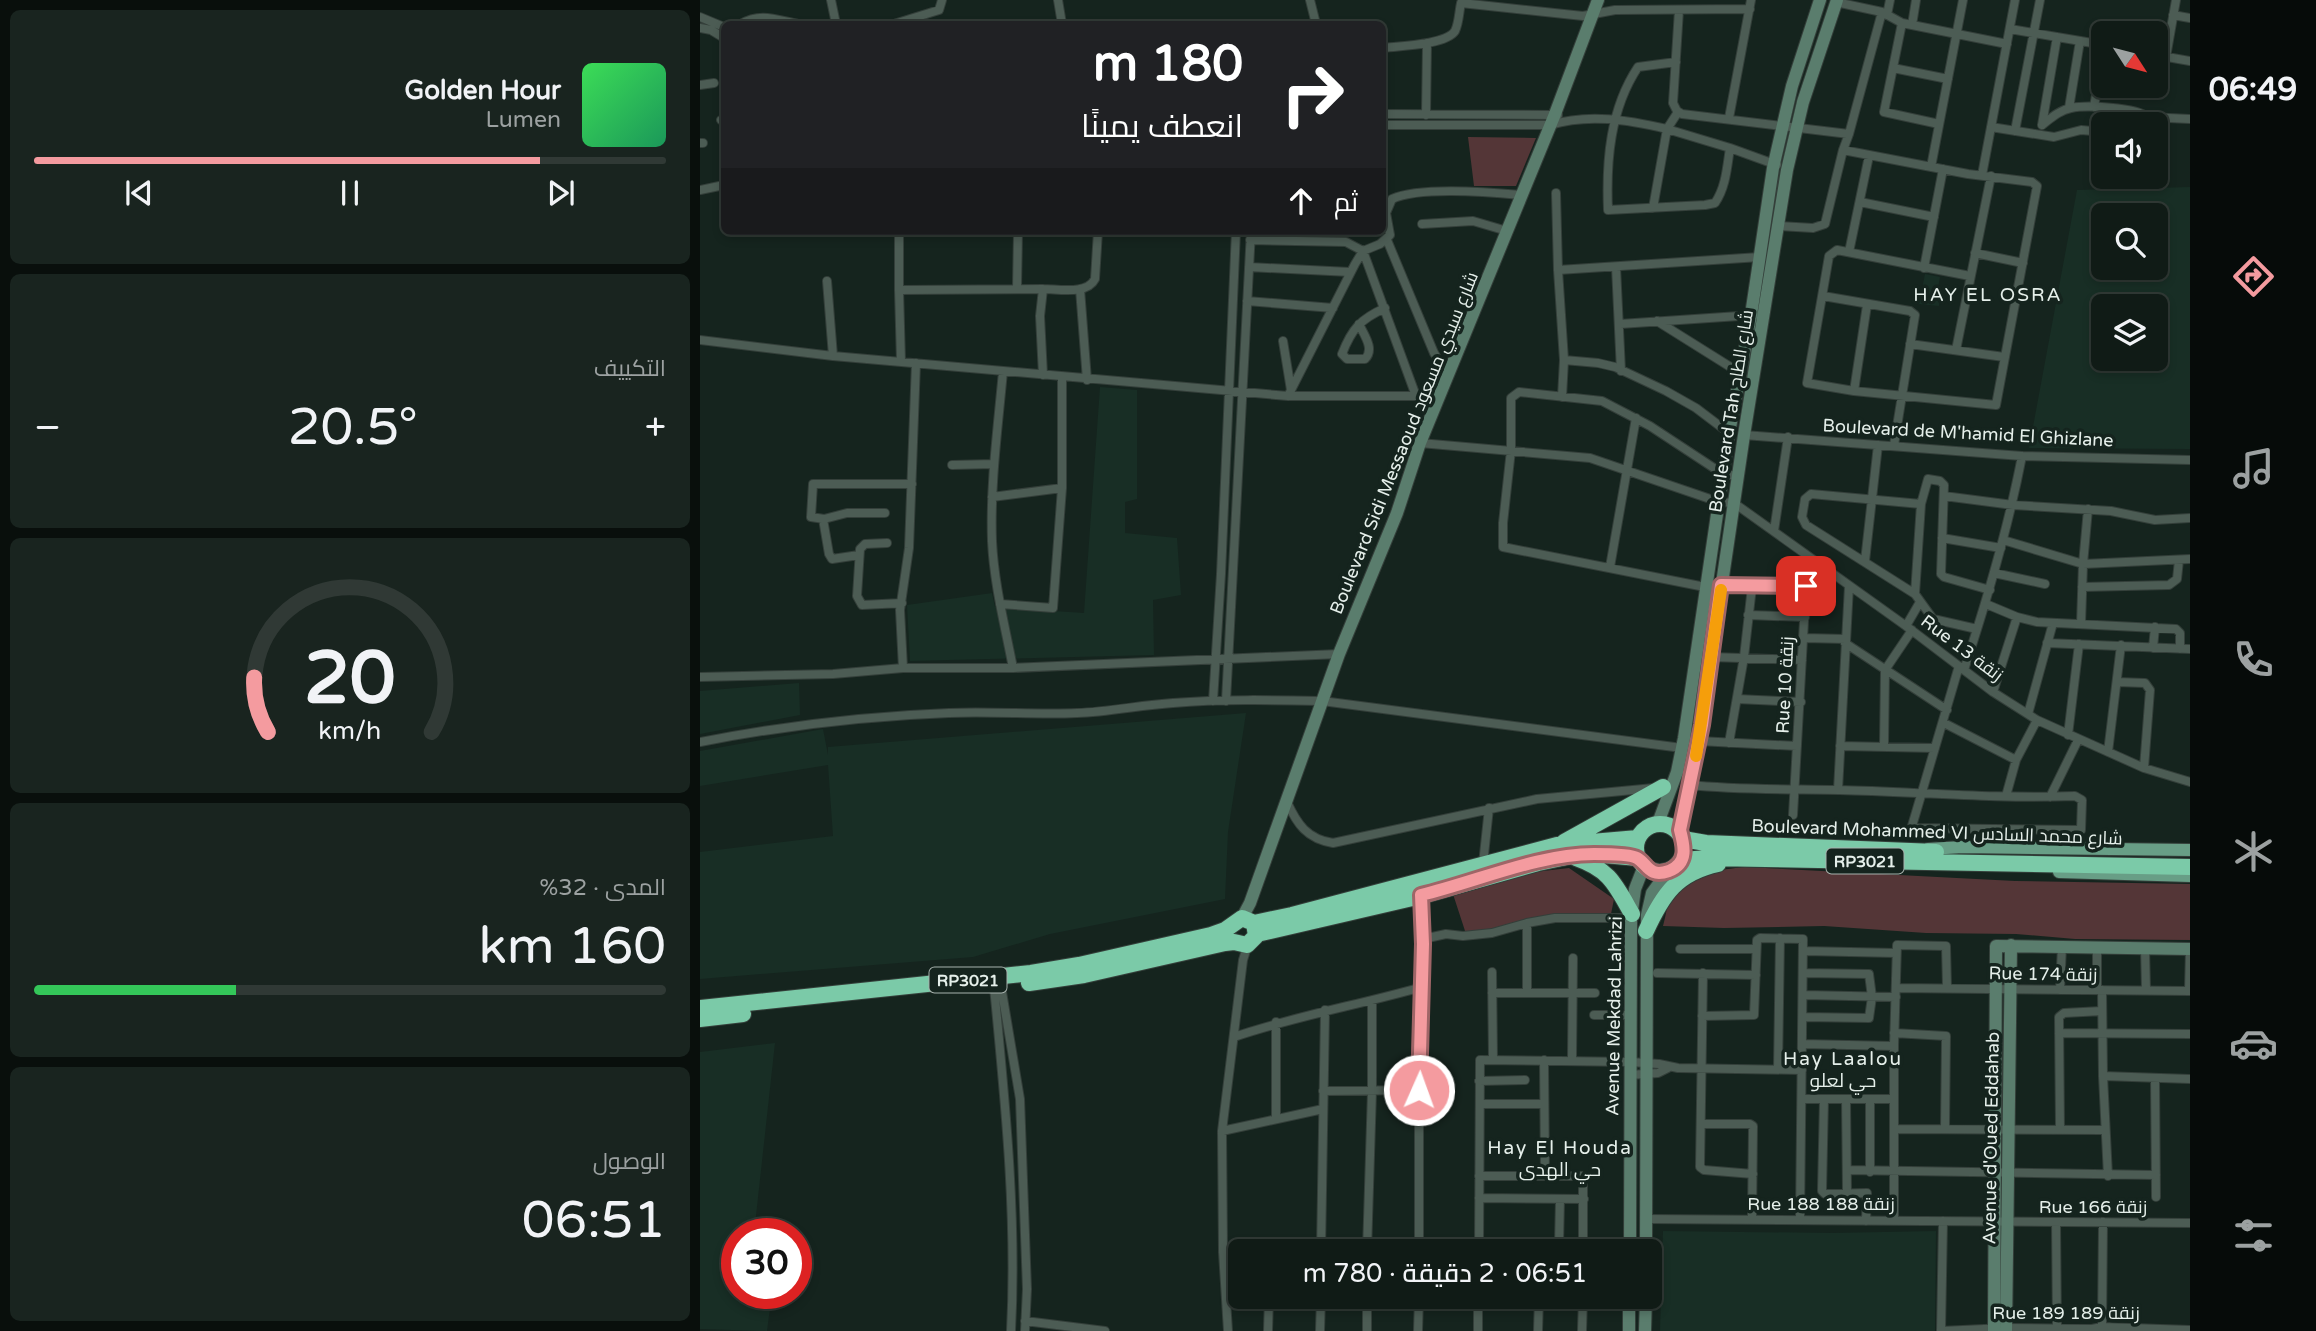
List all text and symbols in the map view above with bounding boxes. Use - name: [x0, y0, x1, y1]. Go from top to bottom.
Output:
- north arrow: [2091, 21, 2168, 98]
- map controls: [2091, 21, 2168, 371]
- text: 180 m: [1093, 35, 1243, 94]
- icon: right: [1267, 49, 1358, 140]
- text: 06:49: [2209, 71, 2297, 109]
- text: Golden Hour: [404, 75, 561, 106]
- text: Lumen: [486, 106, 561, 134]
- text: انعطف يمينًا: [1081, 108, 1243, 146]
- button: sound: [2091, 112, 2168, 189]
- icon: previous: [120, 174, 158, 212]
- icon: pause: [331, 174, 369, 212]
- icon: next: [542, 174, 580, 212]
- icon: ahead: [1282, 182, 1320, 220]
- text: ثم: [1334, 187, 1358, 218]
- button: search: [2091, 203, 2168, 280]
- icon: directions: [2229, 252, 2278, 301]
- street label: Boulevard Sidi Messaoud شارع سيدي مسعود: [1325, 269, 1486, 619]
- district label: HAY EL OSRA: [1913, 284, 2063, 306]
- button: layers: [2091, 294, 2168, 371]
- street label: Boulevard Tah شارع الطاح: [1704, 308, 1759, 514]
- text: التكييف: [594, 355, 666, 383]
- text: 20.5°: [288, 396, 418, 459]
- text: −: [34, 405, 61, 451]
- text: +: [645, 405, 666, 451]
- street label: Boulevard de M'hamid El Ghizlane: [1822, 414, 2114, 452]
- icon: music: [2229, 444, 2278, 493]
- pin: [1776, 556, 1836, 616]
- icon: arrive: [1787, 567, 1825, 605]
- street label: Rue 13 زنقة: [1916, 610, 2008, 686]
- text: 20: [304, 635, 396, 723]
- icon: phone: [2229, 635, 2278, 684]
- street label: Rue 10 زنقة: [1771, 636, 1799, 734]
- text: km/h: [319, 715, 381, 745]
- street label: Boulevard Mohammed VI شارع محمد السادس: [1751, 815, 2123, 850]
- icon: climate: [2229, 827, 2278, 876]
- road number: RP3021: [1826, 848, 1904, 874]
- text: المدى · 32%: [539, 874, 666, 902]
- text: 160 km: [478, 915, 666, 978]
- street label: Avenue Mekdad Lahrizi: [1601, 916, 1627, 1116]
- street label: Rue 174 زنقة: [1988, 962, 2098, 986]
- road number: RP3021: [930, 968, 1006, 992]
- icon: car: [2229, 1019, 2278, 1068]
- street label: Avenue d'Oued Eddahab: [1978, 1032, 2004, 1244]
- district label: Hay Laalou حي لعلو: [1783, 1048, 1903, 1095]
- position arrow: [1382, 1053, 1456, 1127]
- district label: Hay El Houda حي الهدى: [1487, 1137, 1633, 1184]
- text: الوصول: [593, 1148, 666, 1176]
- text: 06:51: [522, 1189, 666, 1252]
- street label: Rue 188 زنقة 188: [1747, 1193, 1895, 1215]
- street label: Rue 166 زنقة: [2039, 1196, 2147, 1218]
- icon: filters: [2229, 1211, 2278, 1260]
- speed limit sign: 30: [721, 1218, 812, 1309]
- text: 06:51 · 2 دقيقة · 780 m: [1303, 1258, 1587, 1289]
- street label: Rue 189 زنقة 189: [1992, 1302, 2140, 1324]

